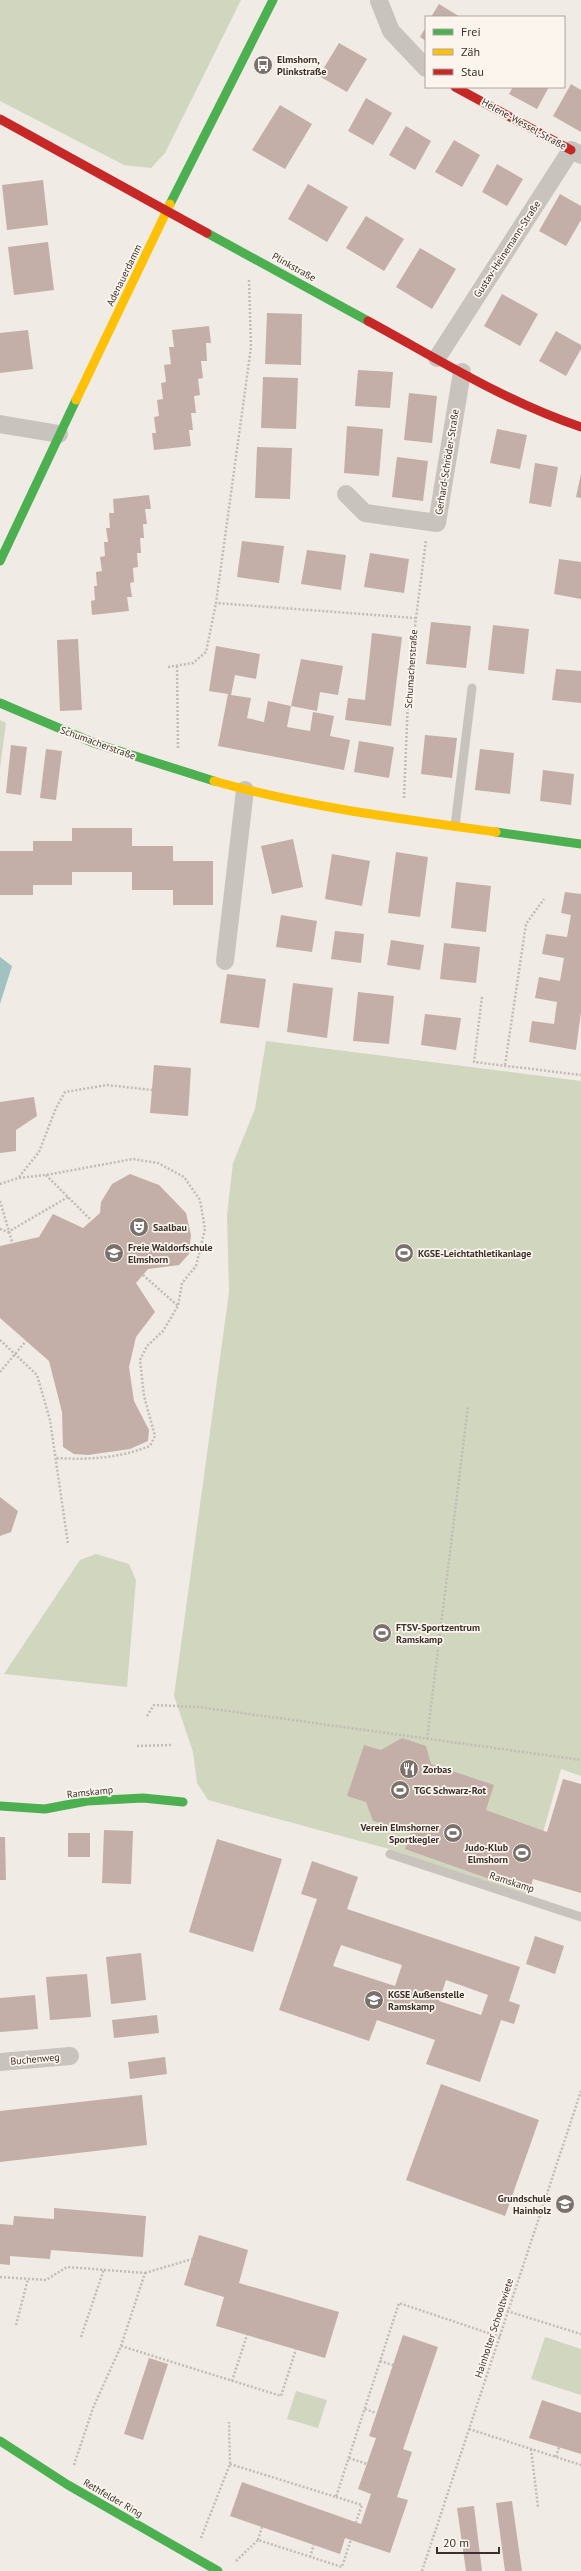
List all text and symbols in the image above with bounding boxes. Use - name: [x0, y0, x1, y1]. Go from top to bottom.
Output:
- legend: [425, 16, 565, 88]
- text: Frei: [461, 24, 481, 39]
- text: Zäh: [461, 44, 480, 59]
- place label: Elmshorn, Plinkstraße: [277, 53, 326, 78]
- bus stop icon: Elmshorn, Plinkstraße: [252, 54, 274, 76]
- text: Stau: [461, 64, 484, 79]
- street label: Helene-Wessel-Straße: [479, 95, 569, 153]
- street label: Gustav-Heinemann-Straße: [471, 198, 543, 300]
- street label: Adenauerdamm: [103, 242, 145, 308]
- street label: Plinkstraße: [270, 250, 318, 284]
- street label: Gerhard-Schröder-Straße: [432, 408, 462, 516]
- street label: Schumacherstraße: [402, 629, 420, 709]
- street label: Schumacherstraße: [59, 723, 137, 763]
- theatre icon: Saalbau: [128, 1216, 150, 1238]
- place label: Saalbau: [153, 1221, 187, 1234]
- place label: Freie Waldorfschule Elmshorn: [128, 1241, 213, 1266]
- school or university icon: Freie Waldorfschule Elmshorn: [103, 1242, 125, 1264]
- sports icon: KGSE-Leichtathletikanlage: [393, 1242, 415, 1264]
- place label: KGSE-Leichtathletikanlage: [418, 1247, 531, 1260]
- place label: FTSV-Sportzentrum Ramskamp: [396, 1621, 480, 1646]
- sports icon: FTSV-Sportzentrum Ramskamp: [371, 1622, 393, 1644]
- restaurant icon: Zorbas: [398, 1758, 420, 1780]
- place label: Zorbas: [423, 1763, 451, 1776]
- sports icon: TGC Schwarz-Rot: [389, 1779, 411, 1801]
- street label: Ramskamp: [66, 1783, 114, 1801]
- place label: TGC Schwarz-Rot: [414, 1784, 487, 1797]
- place label: Verein Elmshorner Sportkegler: [360, 1821, 439, 1846]
- sports icon: Verein Elmshorner Sportkegler: [442, 1822, 464, 1844]
- place label: Judo-Klub Elmshorn: [464, 1841, 509, 1866]
- sports icon: Judo-Klub Elmshorn: [511, 1842, 533, 1864]
- street label: Ramskamp: [488, 1869, 536, 1895]
- place label: KGSE Außenstelle Ramskamp: [388, 1988, 464, 2013]
- school or university icon: KGSE Außenstelle Ramskamp: [363, 1989, 385, 2011]
- street label: Buchenweg: [10, 2050, 60, 2068]
- place label: Grundschule Hainholz: [498, 2192, 551, 2217]
- school or university icon: Grundschule Hainholz: [554, 2193, 576, 2215]
- street label: Hainholter Schooltwiete: [472, 2277, 516, 2379]
- street label: Rethfelder Ring: [81, 2476, 145, 2520]
- scale bar: [437, 2529, 499, 2555]
- text: 20 m: [443, 2535, 469, 2550]

